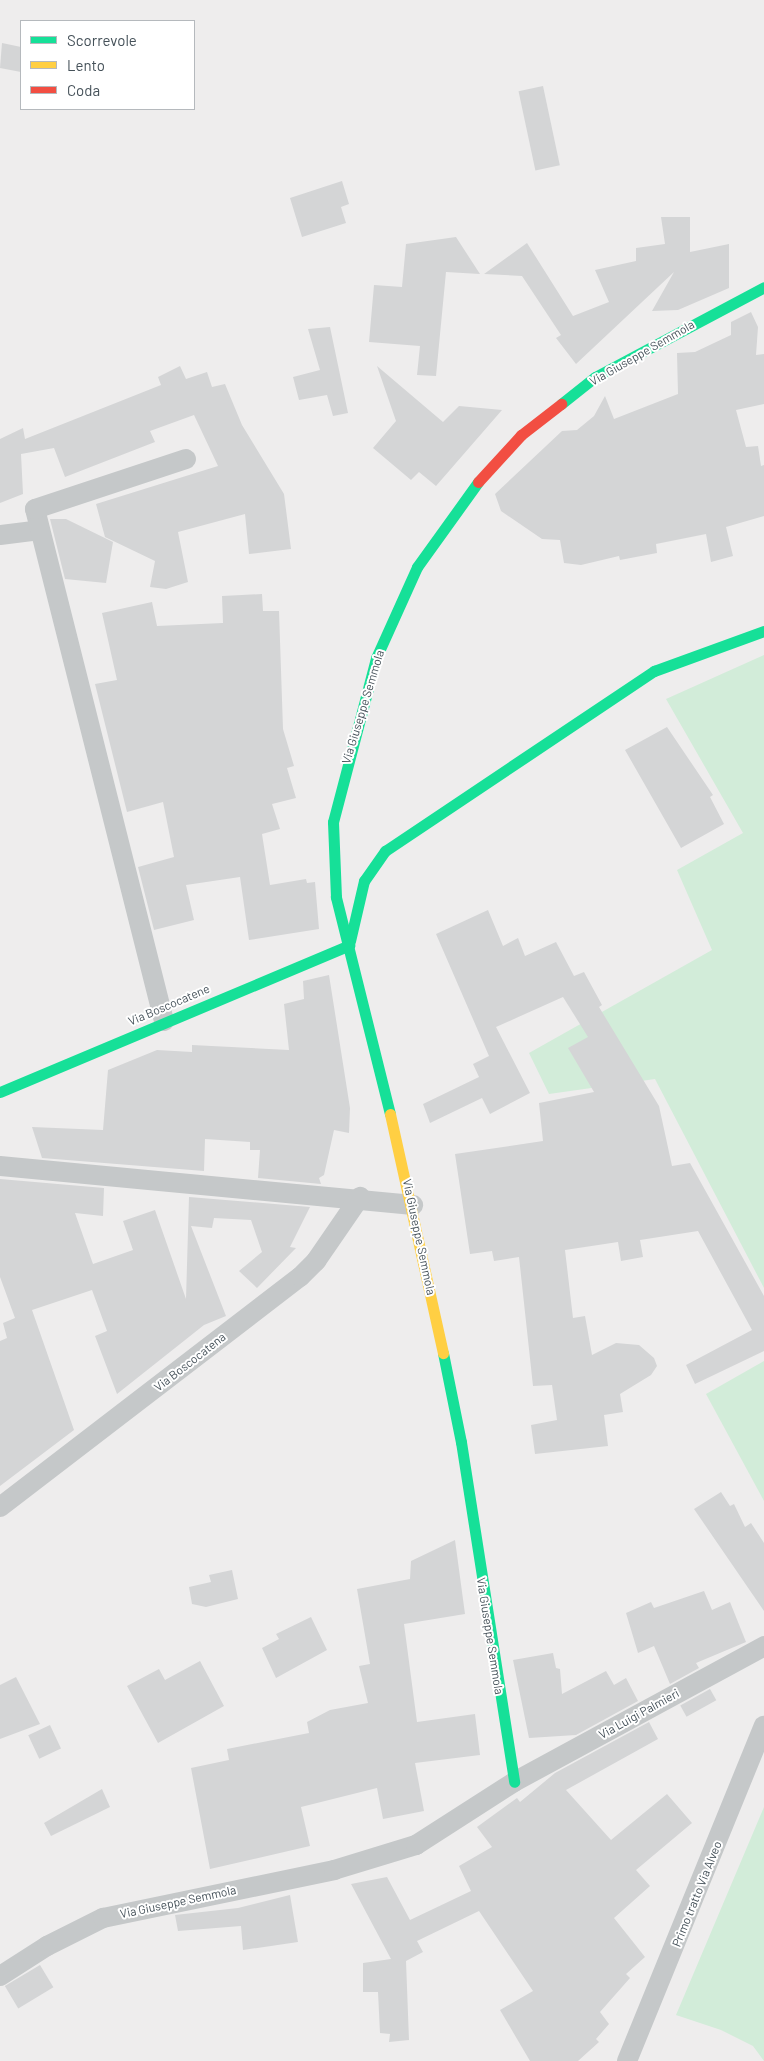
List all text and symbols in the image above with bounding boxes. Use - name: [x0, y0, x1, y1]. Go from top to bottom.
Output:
- legend: [20, 20, 195, 110]
- text: Scorrevole: [67, 31, 137, 49]
- text: Lento: [67, 56, 105, 74]
- text: Coda: [67, 81, 100, 99]
- street label: Via Giuseppe Semmola: [587, 317, 697, 389]
- street label: Via Giuseppe Semmola: [339, 648, 387, 766]
- street label: Via Boscocatene: [126, 981, 212, 1029]
- street label: Via Giuseppe Semmola: [400, 1178, 438, 1296]
- street label: Via Boscocatena: [151, 1330, 229, 1394]
- street label: Via Giuseppe Semmola: [474, 1576, 506, 1696]
- street label: Via Luigi Palmieri: [596, 1686, 682, 1742]
- street label: Primo tratto Via Alveo: [669, 1839, 725, 1949]
- street label: Via Giuseppe Semmola: [119, 1883, 237, 1921]

